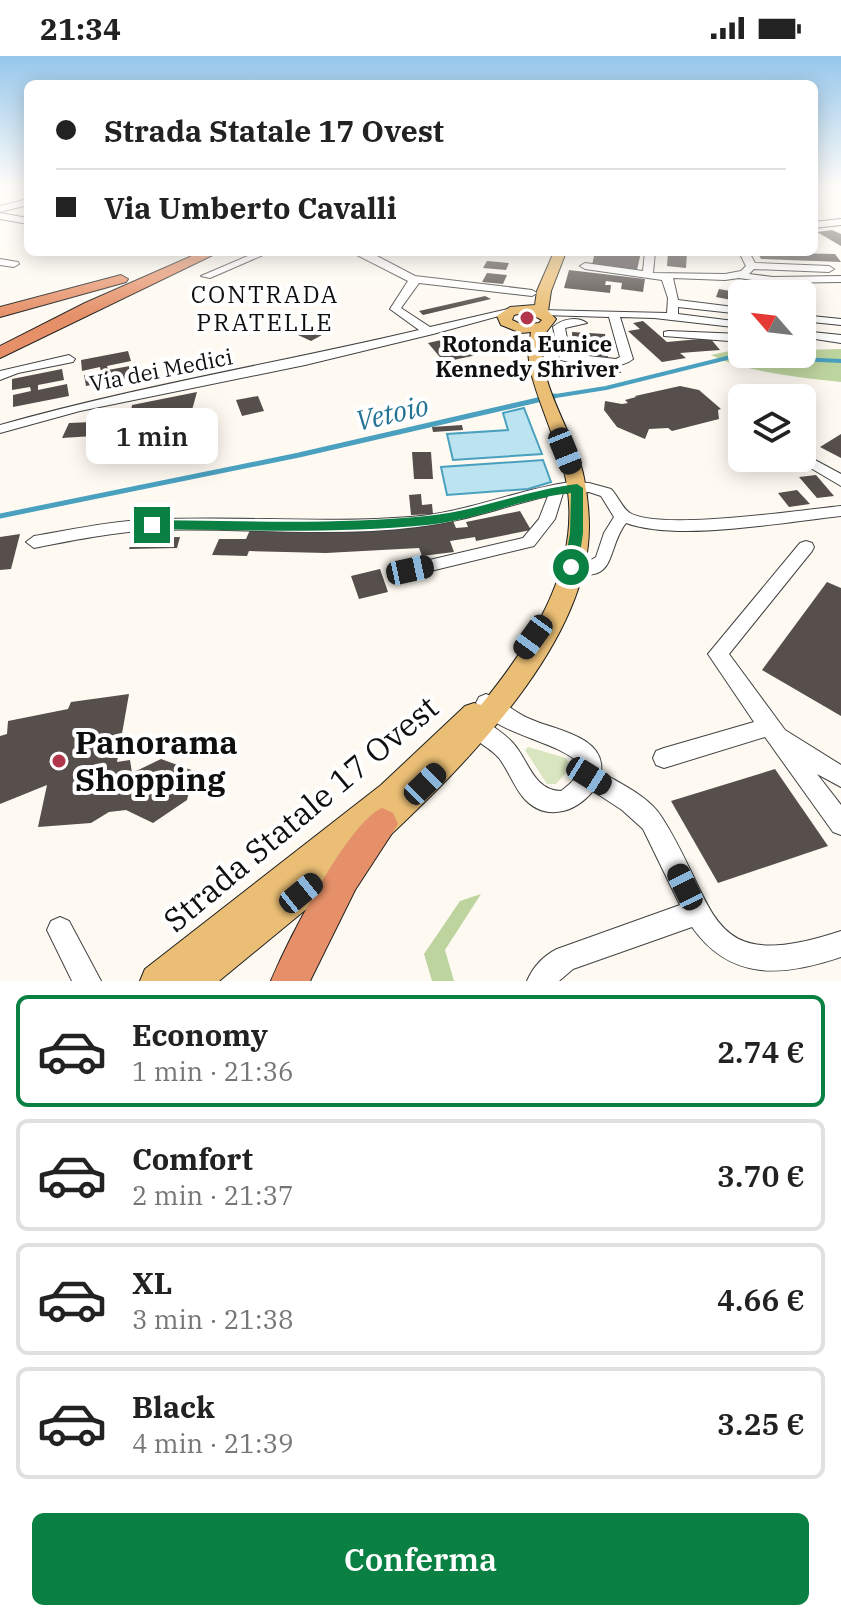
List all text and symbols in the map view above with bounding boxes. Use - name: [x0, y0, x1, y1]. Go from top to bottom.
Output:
- text: 21:34: [40, 9, 121, 48]
- text: Strada Statale 17 Ovest: [104, 111, 444, 150]
- text: Via Umberto Cavalli: [104, 188, 397, 227]
- district label: CONTRADA PRATELLE: [191, 278, 339, 338]
- north arrow: [728, 280, 816, 368]
- map controls: [728, 280, 816, 472]
- marker: Rotonda Eunice Kennedy Shriver: [518, 309, 536, 327]
- place label: Rotonda Eunice Kennedy Shriver: [435, 329, 619, 383]
- street label: Via dei Medici: [87, 341, 235, 398]
- button: layers: [728, 384, 816, 472]
- water label: Vetoio: [352, 386, 432, 439]
- callout: 1 min: [86, 409, 218, 465]
- text: 1 min: [116, 419, 188, 453]
- car: [545, 424, 585, 478]
- route end: [134, 507, 170, 543]
- route start: [553, 549, 589, 585]
- car: [384, 553, 436, 587]
- car: [509, 611, 557, 663]
- street label: Strada Statale 17 Ovest: [154, 686, 446, 941]
- place label: Panorama Shopping: [75, 721, 238, 800]
- marker: Panorama Shopping: [50, 752, 68, 770]
- car: [562, 753, 616, 799]
- car: [399, 759, 451, 809]
- car: [664, 860, 706, 914]
- car: [275, 869, 327, 917]
- icon: car: [36, 1015, 108, 1087]
- text: Economy: [132, 1015, 268, 1054]
- text: 2.74 €: [717, 1032, 805, 1071]
- text: 1 min · 21:36: [132, 1054, 294, 1088]
- icon: car: [36, 1139, 108, 1211]
- text: Comfort: [132, 1139, 253, 1178]
- text: 3.70 €: [717, 1156, 805, 1195]
- text: 2 min · 21:37: [132, 1178, 294, 1212]
- icon: car: [36, 1263, 108, 1335]
- text: XL: [132, 1263, 172, 1302]
- text: 4.66 €: [717, 1280, 805, 1319]
- text: 3 min · 21:38: [132, 1302, 294, 1336]
- icon: car: [36, 1387, 108, 1459]
- text: Black: [132, 1387, 215, 1426]
- text: 3.25 €: [717, 1404, 805, 1443]
- text: 4 min · 21:39: [132, 1426, 294, 1460]
- button: Conferma: [32, 1513, 809, 1605]

